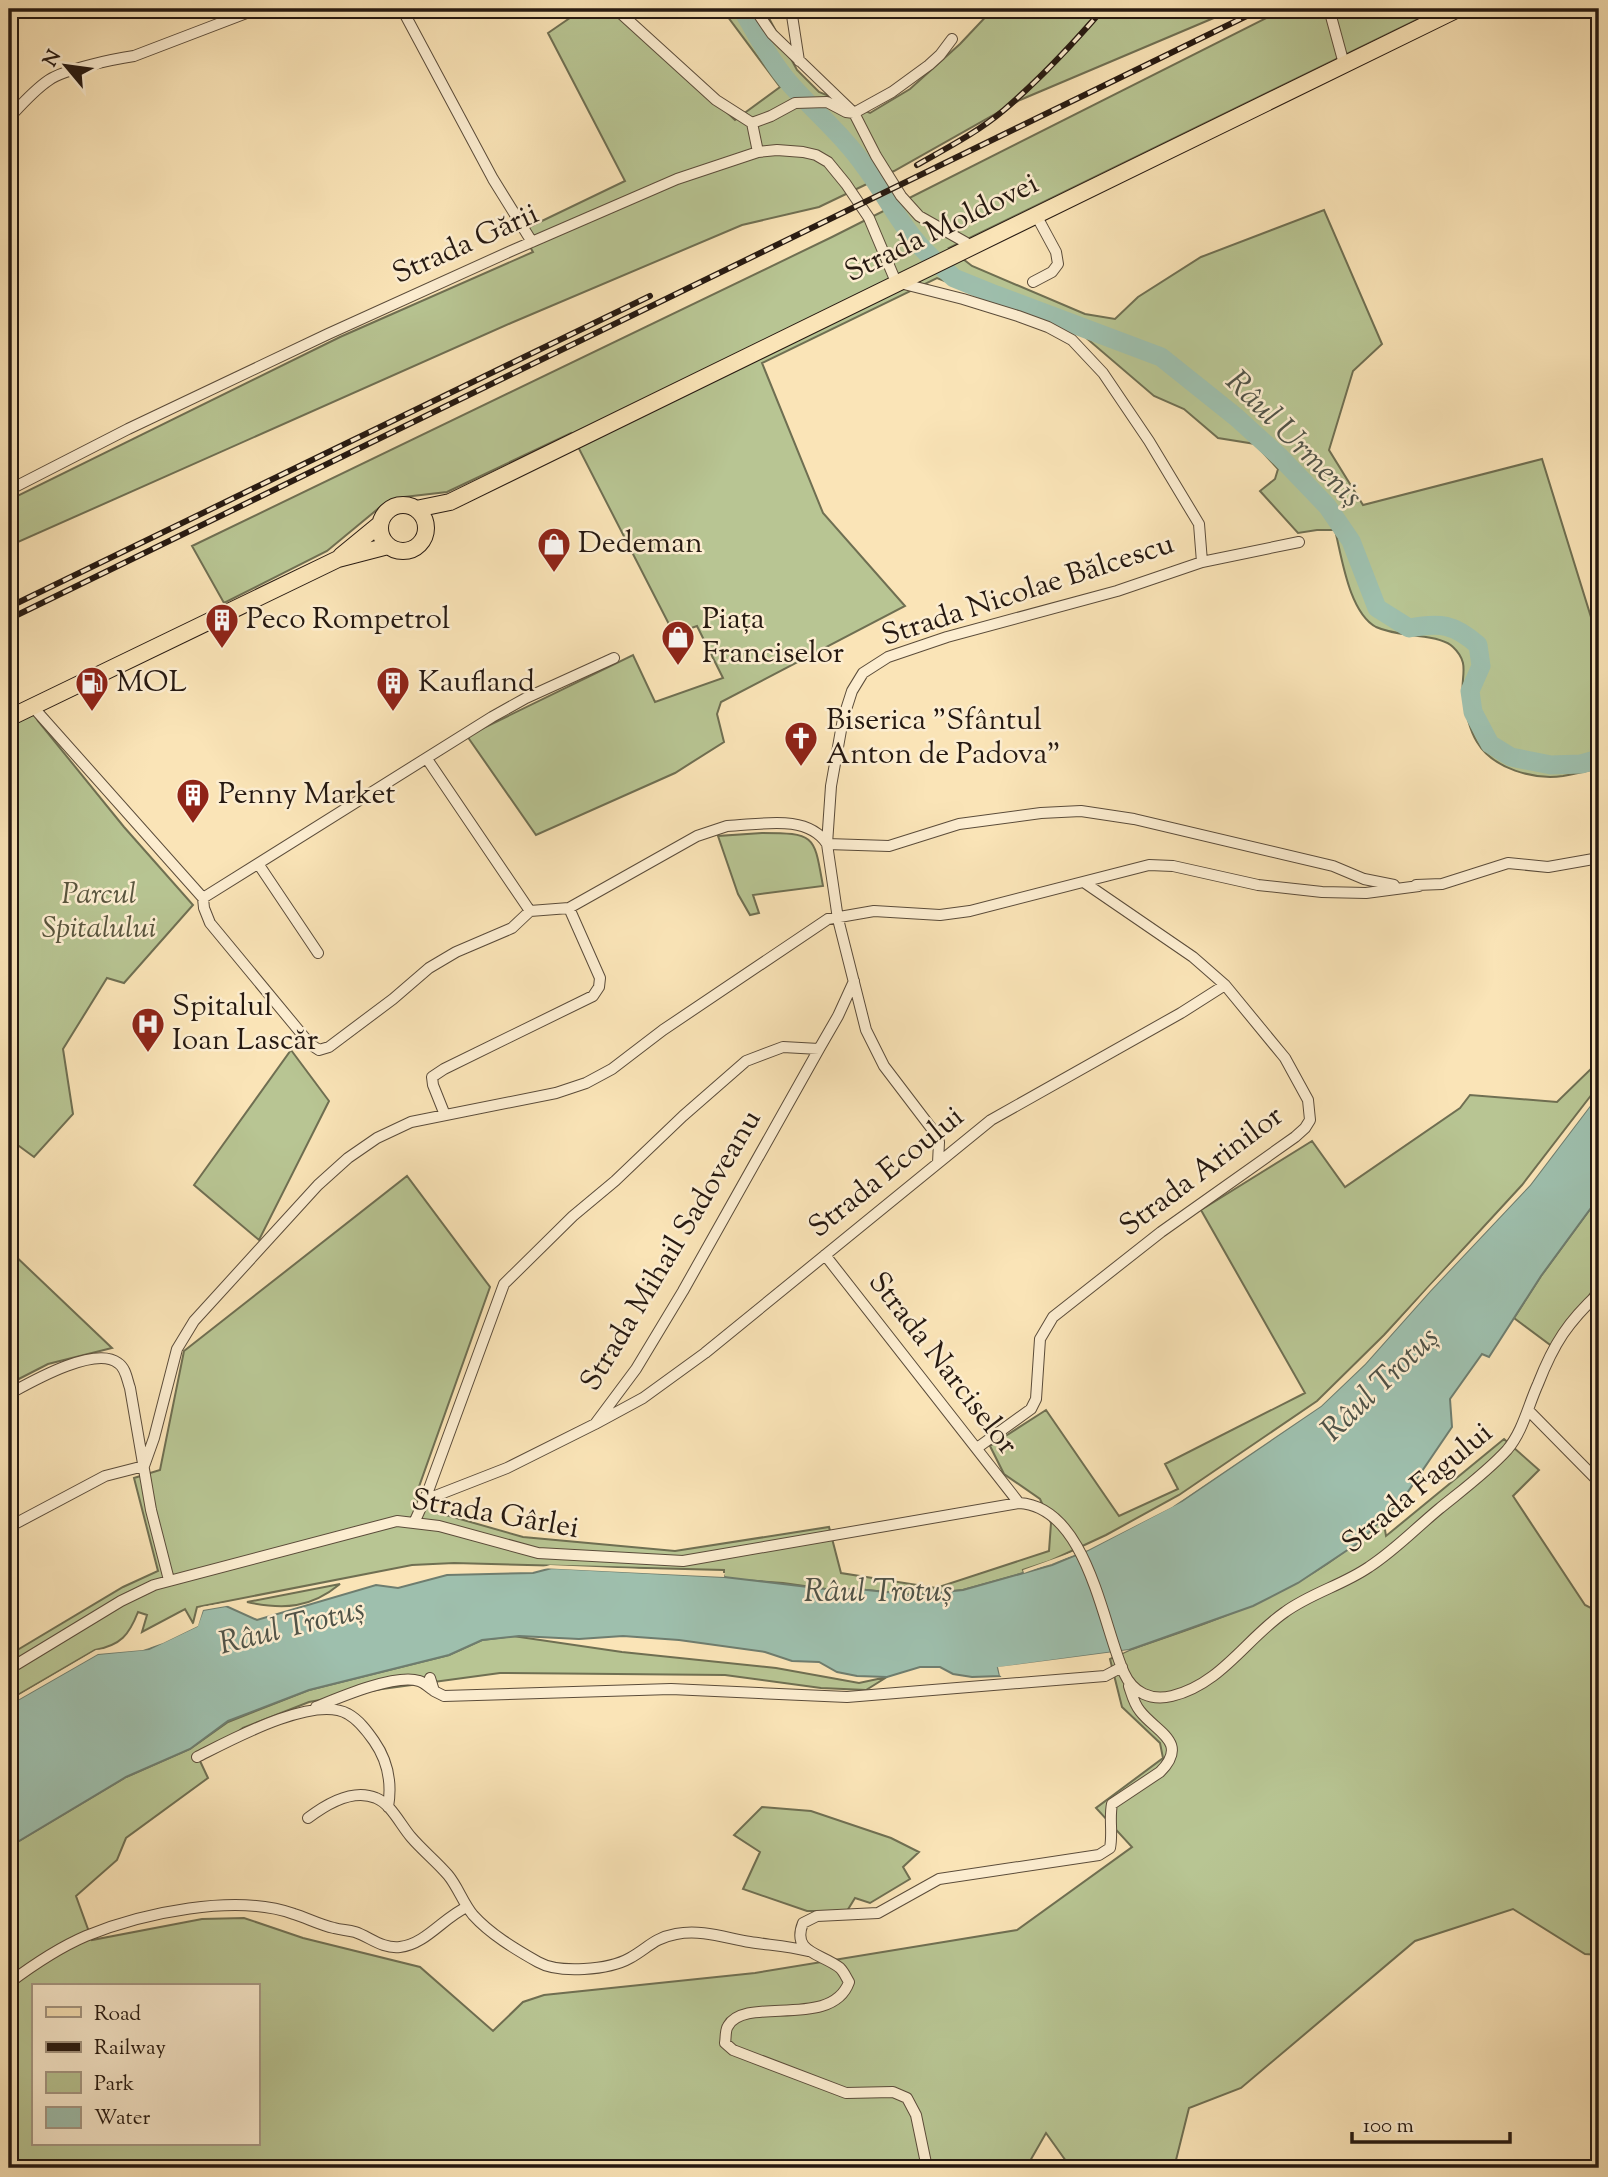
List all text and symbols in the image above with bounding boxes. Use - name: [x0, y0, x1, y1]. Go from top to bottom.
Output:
- north arrow: [32, 32, 102, 102]
- text: N: [38, 46, 69, 72]
- street label: Strada Moldovei: [838, 163, 1046, 295]
- street label: Strada Gării: [386, 194, 546, 296]
- water label: Râul Urmeniș: [1214, 361, 1372, 519]
- place label: Dedeman: [578, 523, 703, 566]
- street label: Strada Nicolae Bălcescu: [876, 523, 1180, 659]
- shop icon: Dedeman: [535, 525, 573, 574]
- place label: Peco Rompetrol: [246, 599, 450, 642]
- place label: Piața Franciselor: [702, 599, 844, 676]
- building icon: Peco Rompetrol: [203, 601, 241, 650]
- shop icon: Piața Franciselor: [659, 618, 697, 667]
- place label: MOL: [116, 662, 187, 705]
- place label: Kaufland: [418, 662, 535, 705]
- fuel station icon: MOL: [73, 664, 111, 713]
- building icon: Kaufland: [374, 664, 412, 713]
- place label: Biserica "Sfântul Anton de Padova": [826, 700, 1061, 777]
- church icon: Biserica "Sfântul Anton de Padova": [782, 719, 820, 768]
- place label: Penny Market: [218, 774, 395, 817]
- building icon: Penny Market: [174, 776, 212, 825]
- park label: Parcul Spitalului: [42, 874, 156, 951]
- place label: Spitalul Ioan Lascăr: [172, 986, 318, 1063]
- hospital icon: Spitalul Ioan Lascăr: [129, 1005, 167, 1054]
- street label: Strada Arinilor: [1111, 1096, 1293, 1248]
- street label: Strada Ecoului: [800, 1097, 974, 1249]
- street label: Strada Mihail Sadoveanu: [571, 1102, 773, 1400]
- street label: Strada Narciselor: [857, 1263, 1027, 1465]
- water label: Râul Trotuș: [1312, 1317, 1450, 1453]
- street label: Strada Fagului: [1333, 1413, 1503, 1565]
- street label: Strada Gârlei: [408, 1479, 582, 1551]
- water label: Râul Trotuș: [804, 1570, 952, 1616]
- water label: Râul Trotuș: [214, 1588, 370, 1668]
- legend: [32, 1984, 259, 2146]
- text: Road: [94, 2000, 141, 2030]
- text: Railway: [94, 2034, 166, 2064]
- text: Park: [94, 2070, 135, 2100]
- scale bar: [1352, 2100, 1510, 2144]
- text: Water: [94, 2104, 151, 2134]
- text: 100 m: [1363, 2112, 1414, 2142]

